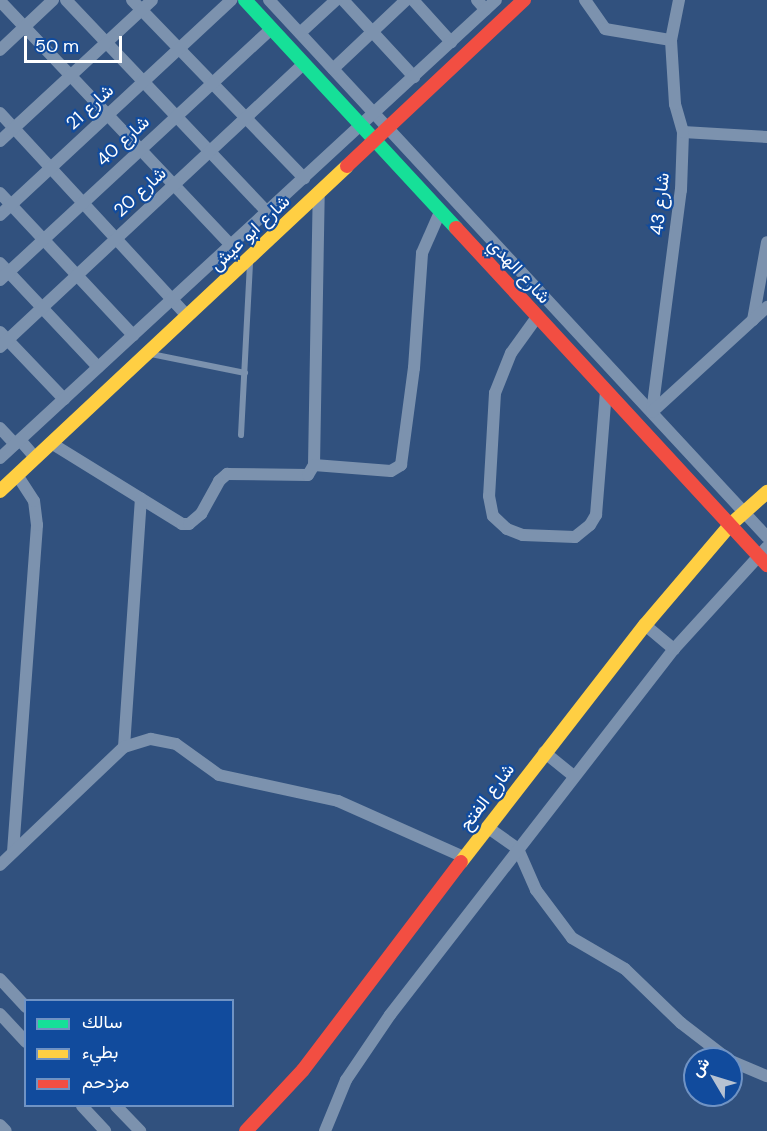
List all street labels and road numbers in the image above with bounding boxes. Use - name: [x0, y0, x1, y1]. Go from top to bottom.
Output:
- street label: شارع 21: [62, 80, 118, 134]
- street label: شارع 40: [92, 111, 154, 171]
- street label: شارع 20: [109, 162, 171, 222]
- street label: شارع 43: [646, 172, 674, 236]
- street label: شارع ابو عيش: [206, 191, 294, 275]
- street label: شارع الهدي: [483, 234, 555, 308]
- street label: شارع الفتح: [455, 759, 519, 835]

